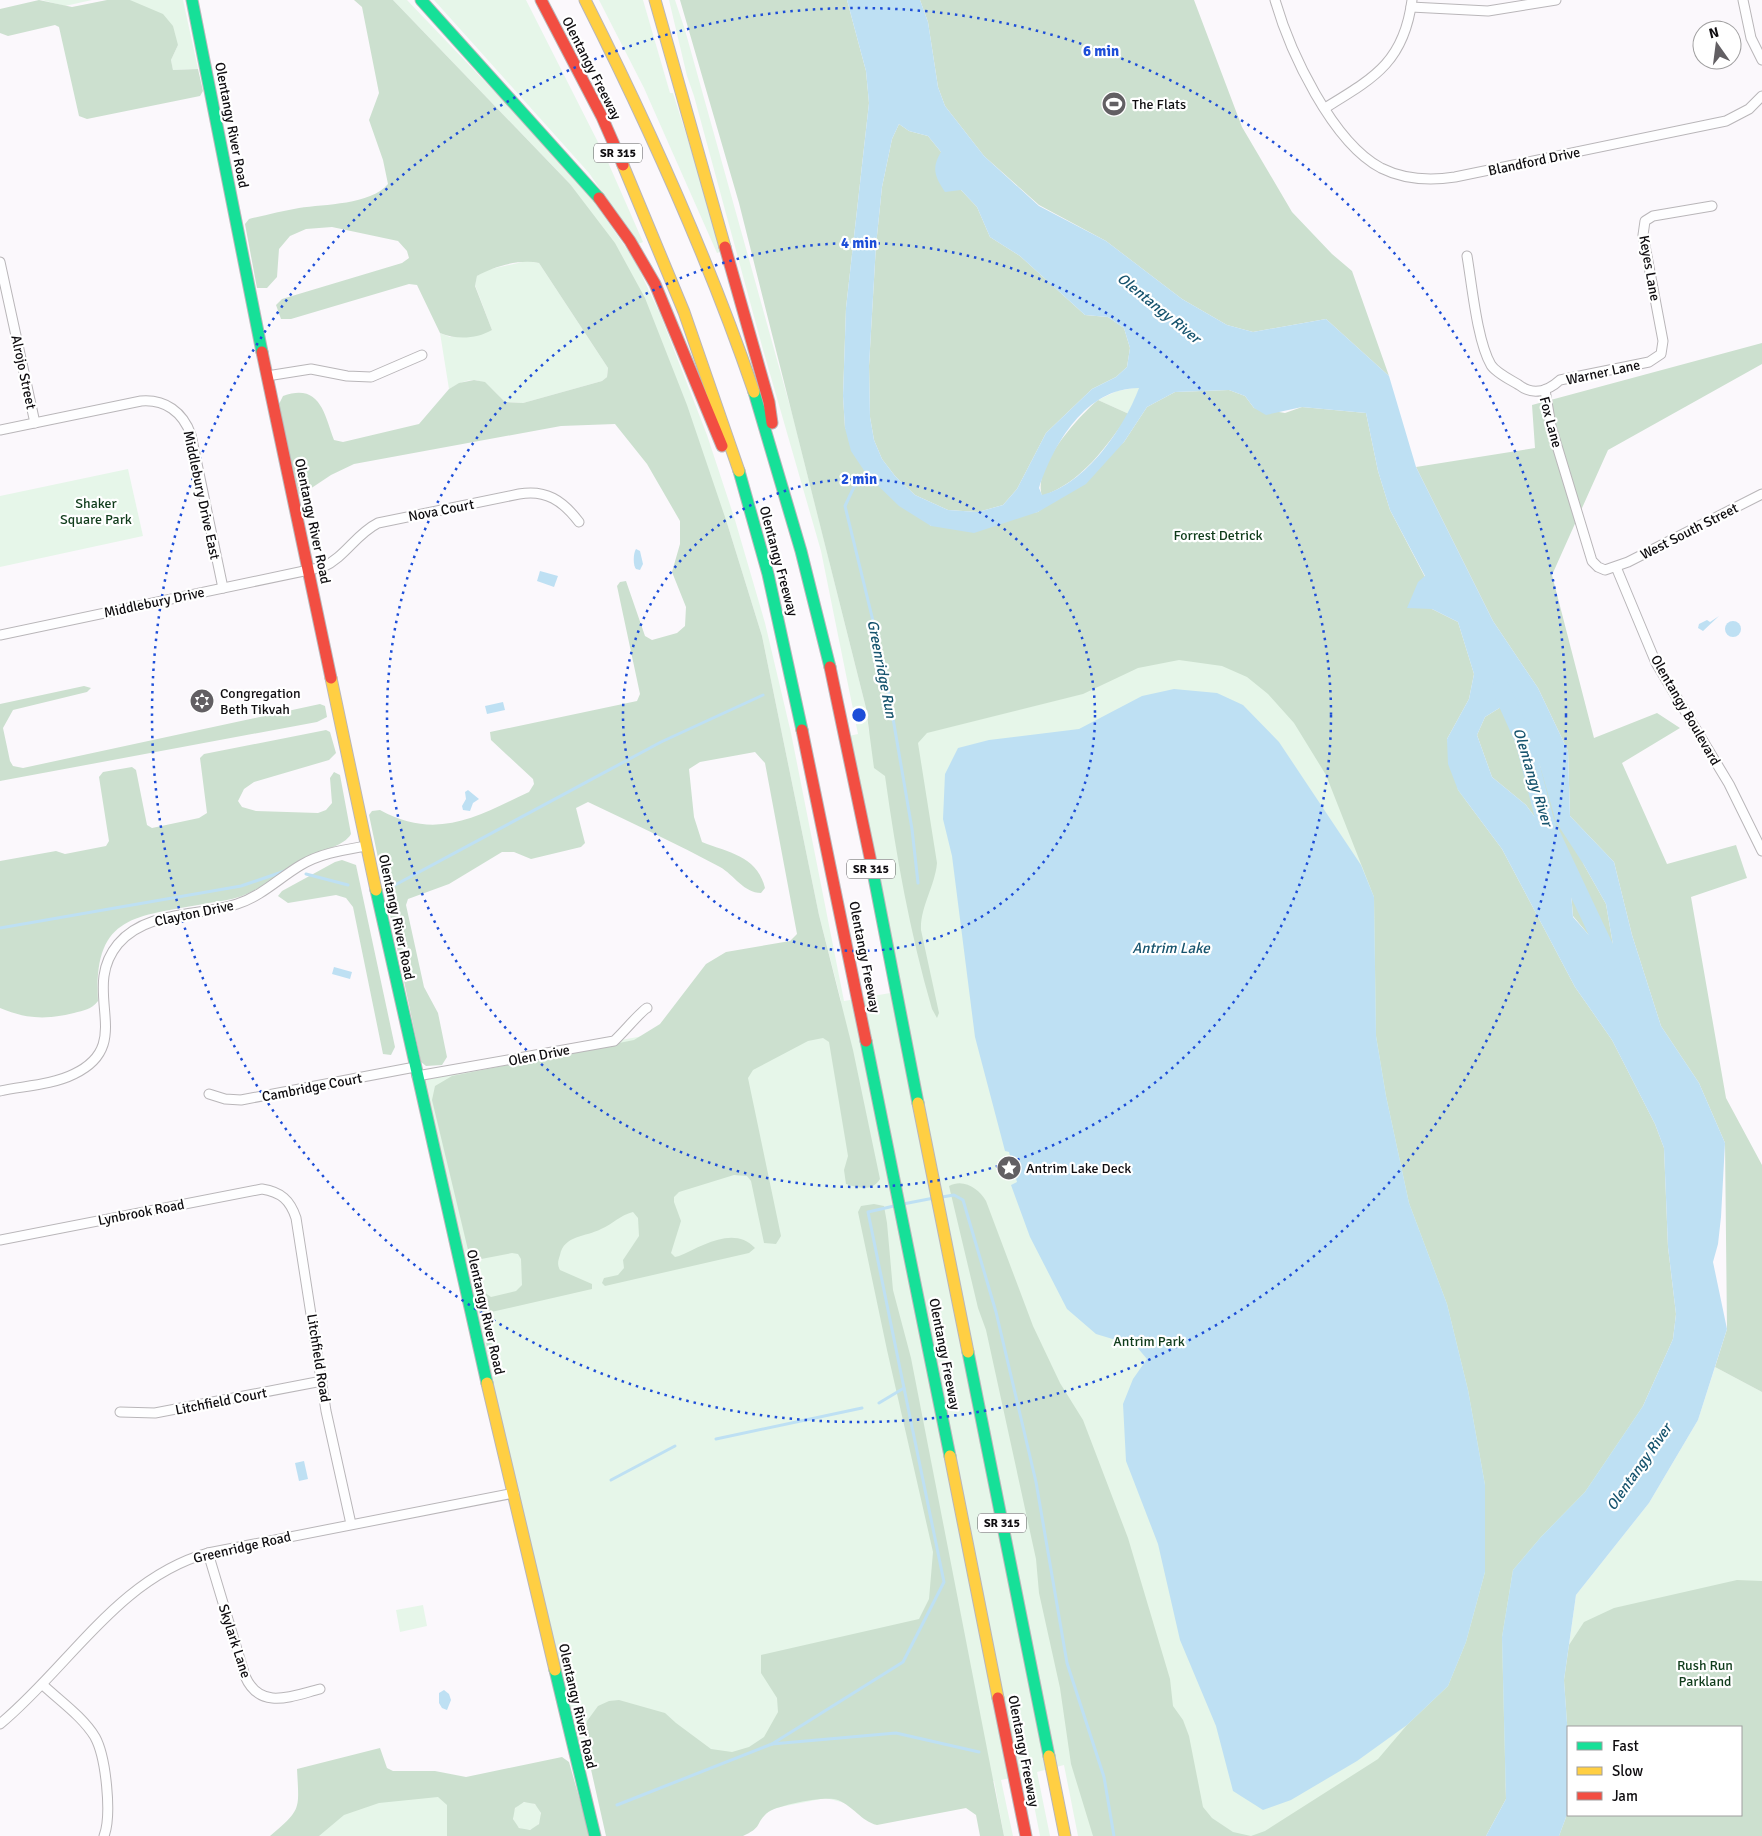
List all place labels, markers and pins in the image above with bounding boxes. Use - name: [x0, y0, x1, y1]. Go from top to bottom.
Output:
- sports icon: The Flats: [1101, 91, 1127, 117]
- place label: The Flats: [1132, 96, 1186, 113]
- place label: Congregation Beth Tikvah: [220, 685, 301, 718]
- synagogue icon: Congregation Beth Tikvah: [189, 688, 215, 714]
- centre of rings: [850, 706, 868, 724]
- place icon: Antrim Lake Deck: [996, 1155, 1022, 1181]
- place label: Antrim Lake Deck: [1026, 1160, 1131, 1177]

